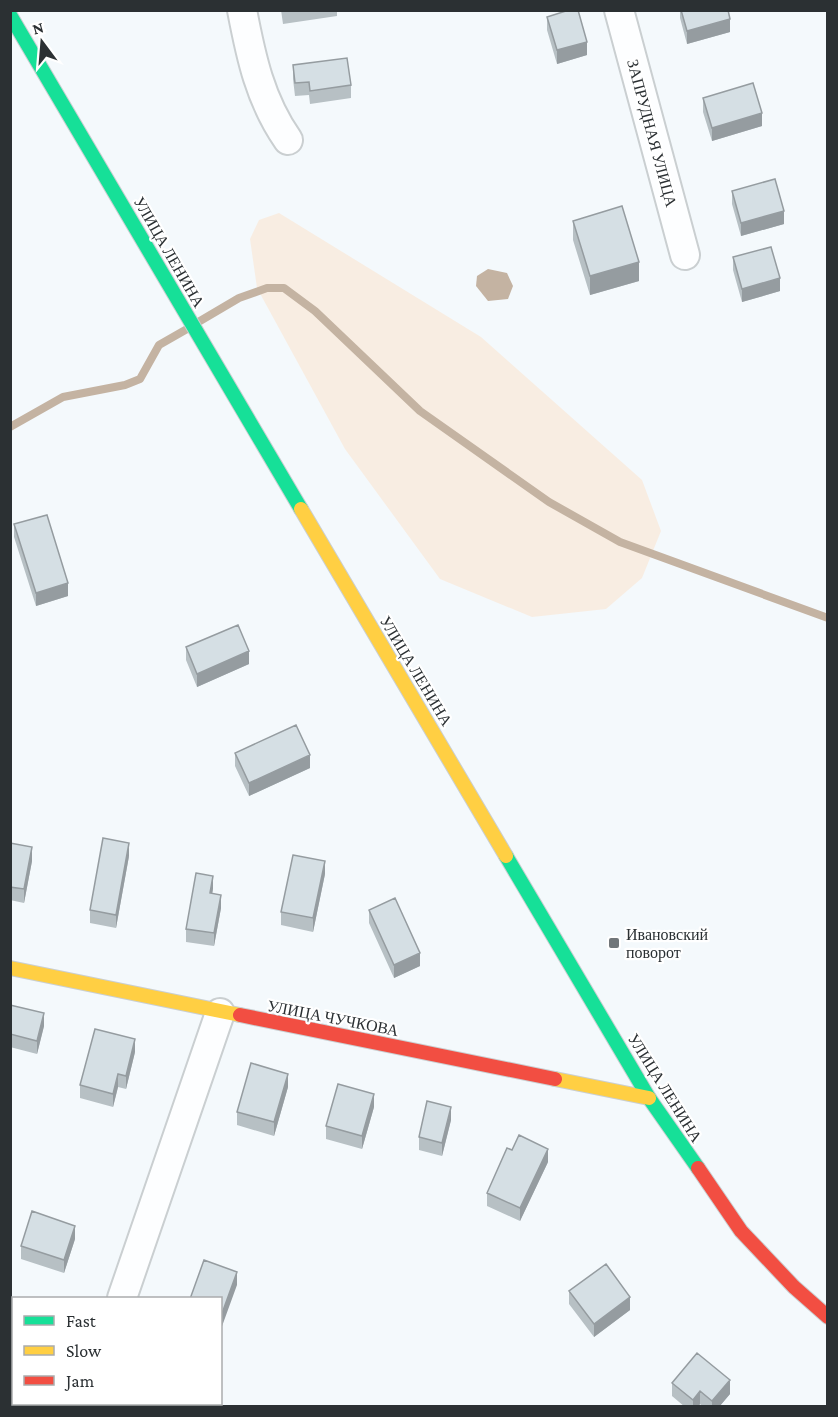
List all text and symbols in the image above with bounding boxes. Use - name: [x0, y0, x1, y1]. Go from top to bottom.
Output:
- north arrow: [12, 12, 72, 72]
- text: N: [30, 18, 46, 38]
- street label: ЗАПРУДНАЯ УЛИЦА: [623, 57, 680, 209]
- street label: УЛИЦА ЛЕНИНА: [130, 194, 208, 311]
- street label: УЛИЦА ЛЕНИНА: [376, 613, 456, 730]
- place label: Ивановский поворот: [626, 926, 708, 962]
- marker: Ивановский поворот: [607, 936, 621, 950]
- street label: УЛИЦА ЧУЧКОВА: [266, 997, 400, 1040]
- street label: УЛИЦА ЛЕНИНА: [624, 1031, 706, 1146]
- legend: [12, 1297, 222, 1405]
- text: Fast: [66, 1311, 97, 1331]
- text: Slow: [66, 1341, 102, 1361]
- text: Jam: [64, 1371, 95, 1391]

